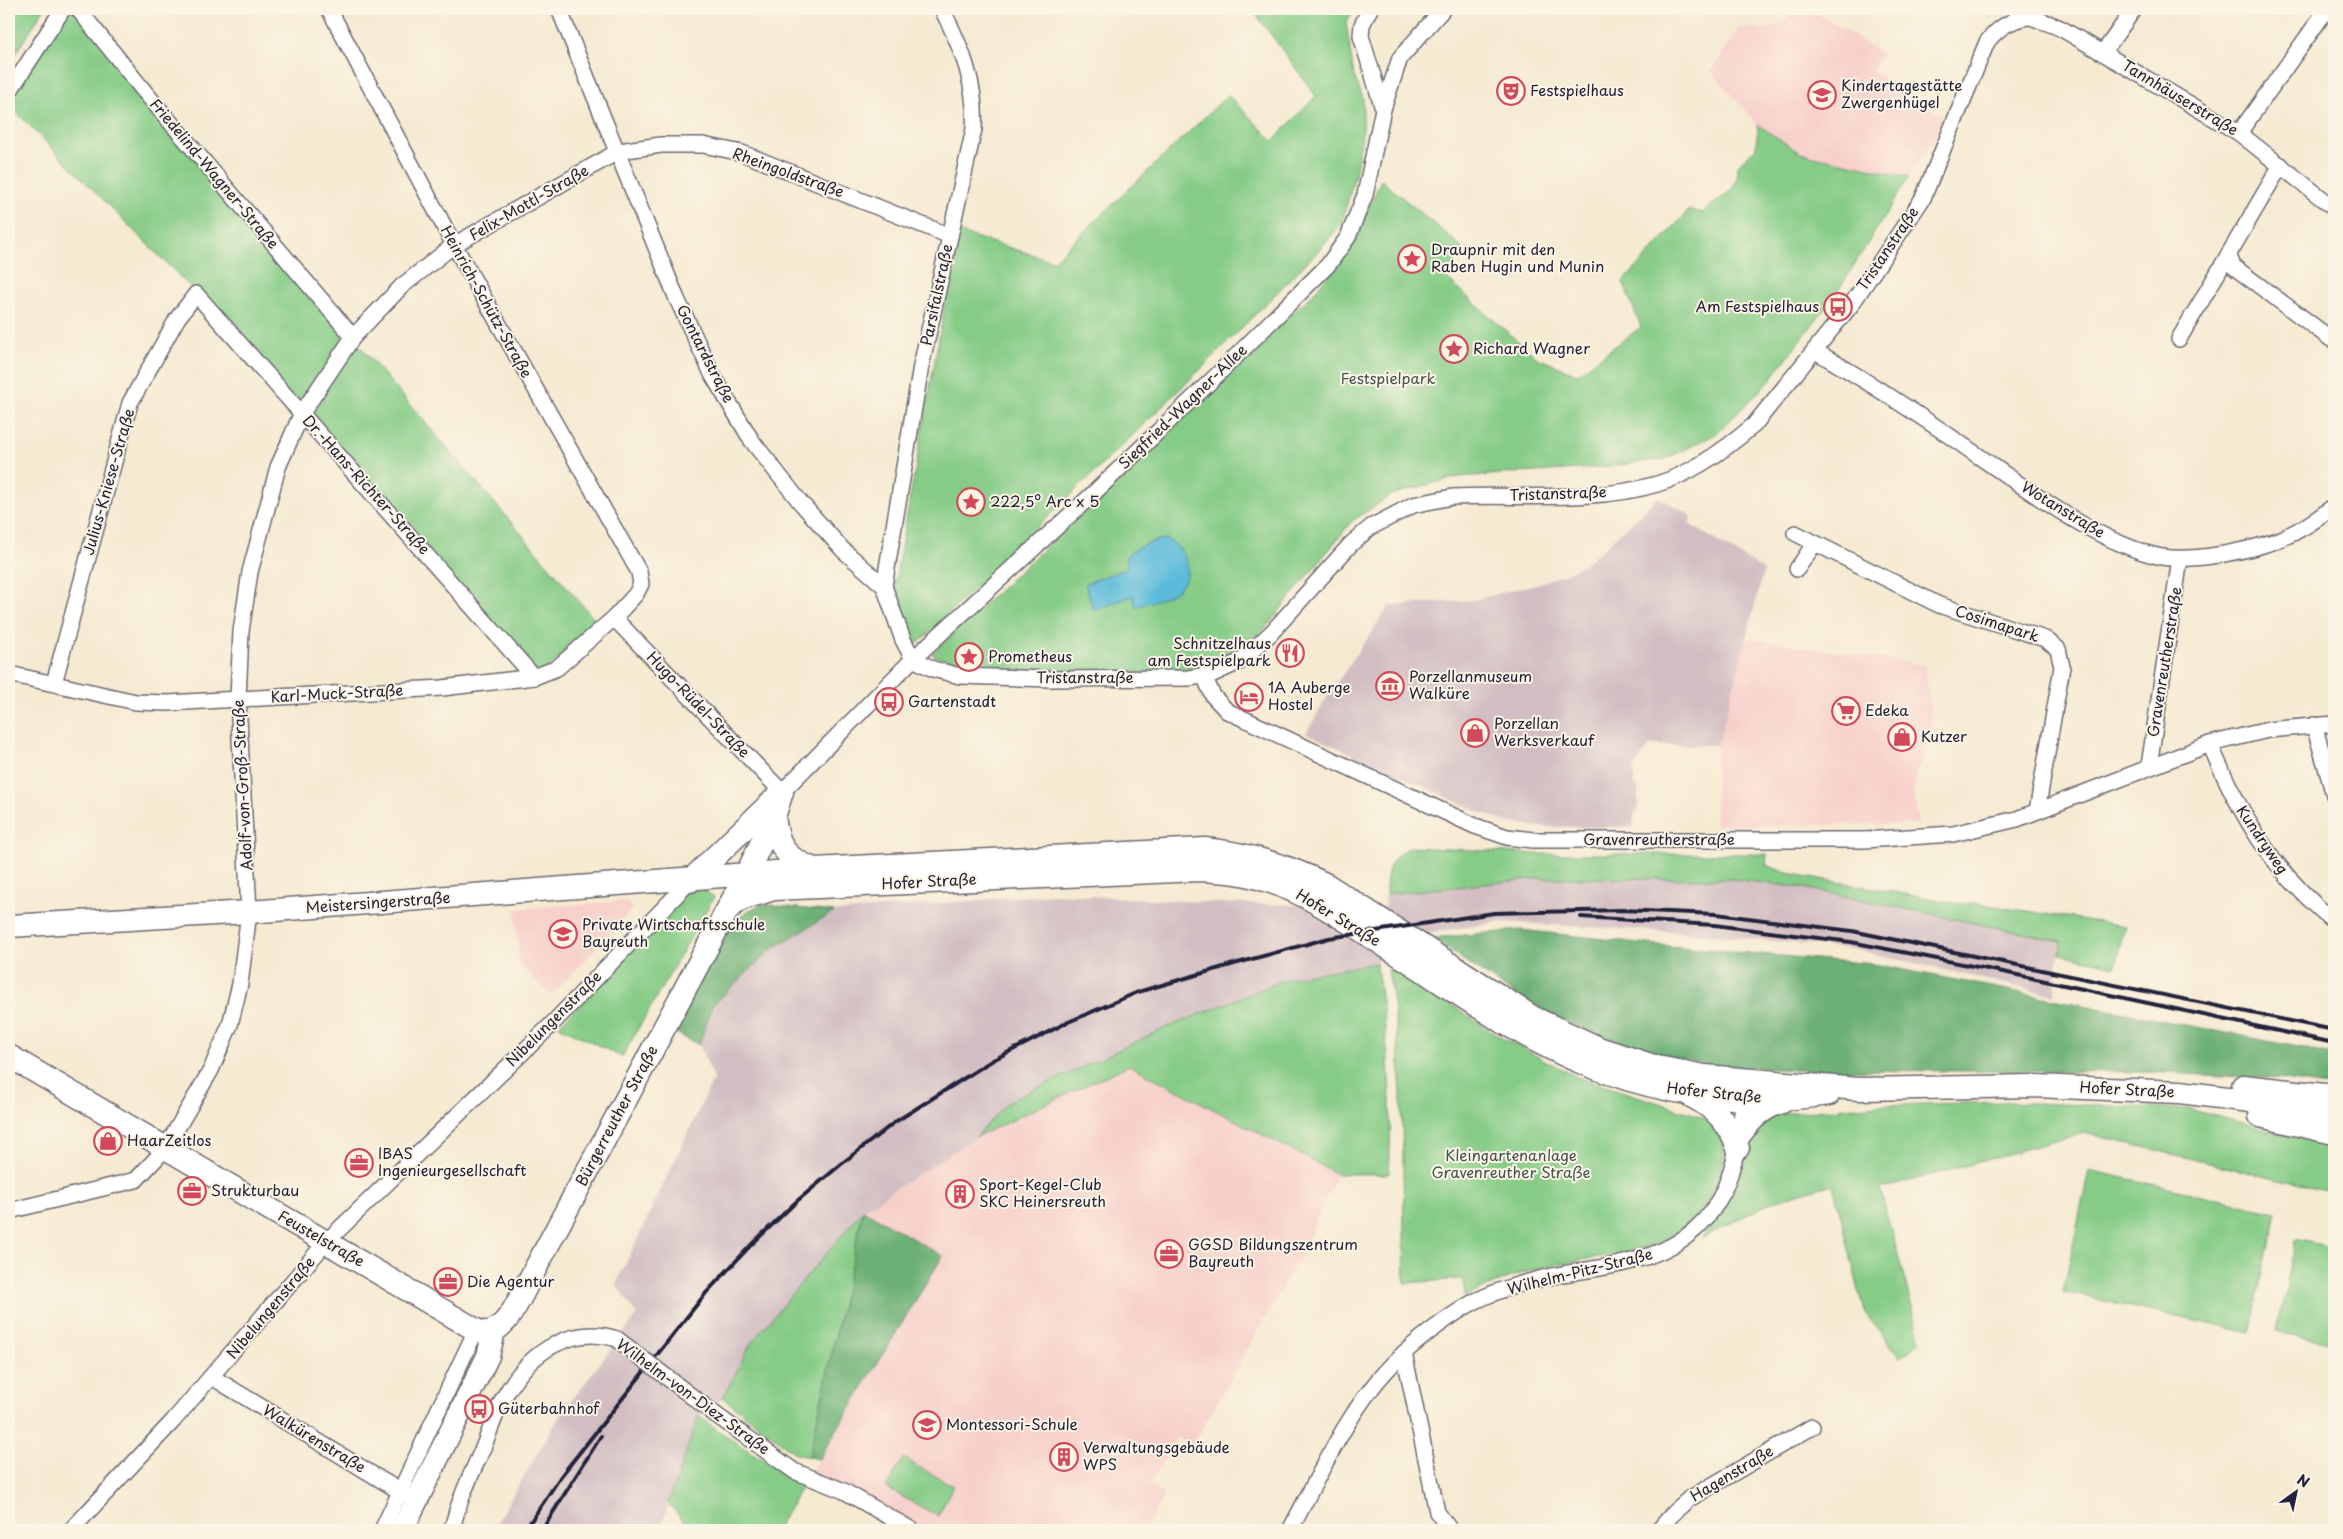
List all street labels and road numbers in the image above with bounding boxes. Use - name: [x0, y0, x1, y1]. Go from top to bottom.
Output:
- street label: Tannhäuserstraße: [2118, 53, 2243, 141]
- street label: Friedelind-Wagner-Straße: [145, 93, 285, 253]
- street label: Rheingoldstraße: [729, 141, 848, 202]
- street label: Felix-Mottl-Straße: [464, 158, 592, 245]
- street label: Tristanstraße: [1850, 201, 1923, 295]
- street label: Heinrich-Schütz-Straße: [436, 221, 539, 382]
- street label: Parsifalstraße: [914, 242, 958, 348]
- street label: Gontardstraße: [672, 300, 741, 406]
- street label: Siegfried-Wagner-Allee: [1112, 338, 1252, 474]
- street label: Julius-Kniese-Straße: [76, 406, 140, 558]
- street label: Dr.-Hans-Richter-Straße: [298, 409, 436, 559]
- street label: Wotanstraße: [2018, 475, 2110, 543]
- street label: Tristanstraße: [1509, 479, 1607, 506]
- street label: Gravenreutherstraße: [2140, 585, 2187, 738]
- street label: Cosimapark: [1952, 598, 2042, 647]
- street label: Hugo-Rüdel-Straße: [642, 646, 756, 762]
- street label: Tristanstraße: [1036, 665, 1134, 688]
- street label: Karl-Muck-Straße: [270, 678, 404, 707]
- street label: Adolf-von-Groß-Straße: [226, 699, 257, 871]
- street label: Kundryweg: [2232, 800, 2295, 878]
- street label: Gravenreutherstraße: [1583, 827, 1735, 850]
- street label: Hofer Straße: [881, 867, 977, 894]
- street label: Hofer Straße: [1292, 882, 1386, 951]
- street label: Meistersingerstraße: [305, 885, 451, 918]
- street label: Nibelungenstraße: [500, 965, 606, 1071]
- street label: Bürgerreuther Straße: [569, 1041, 663, 1190]
- street label: Hofer Straße: [1666, 1075, 1763, 1108]
- street label: Hofer Straße: [2079, 1075, 2175, 1102]
- street label: Feustelstraße: [274, 1204, 369, 1272]
- street label: Wilhelm-Pitz-Straße: [1505, 1241, 1655, 1300]
- street label: Nibelungenstraße: [220, 1251, 320, 1363]
- street label: Wilhelm-von-Diez-Straße: [612, 1332, 775, 1459]
- street label: Walkürenstraße: [259, 1398, 371, 1478]
- street label: Hagenstraße: [1685, 1439, 1777, 1507]

